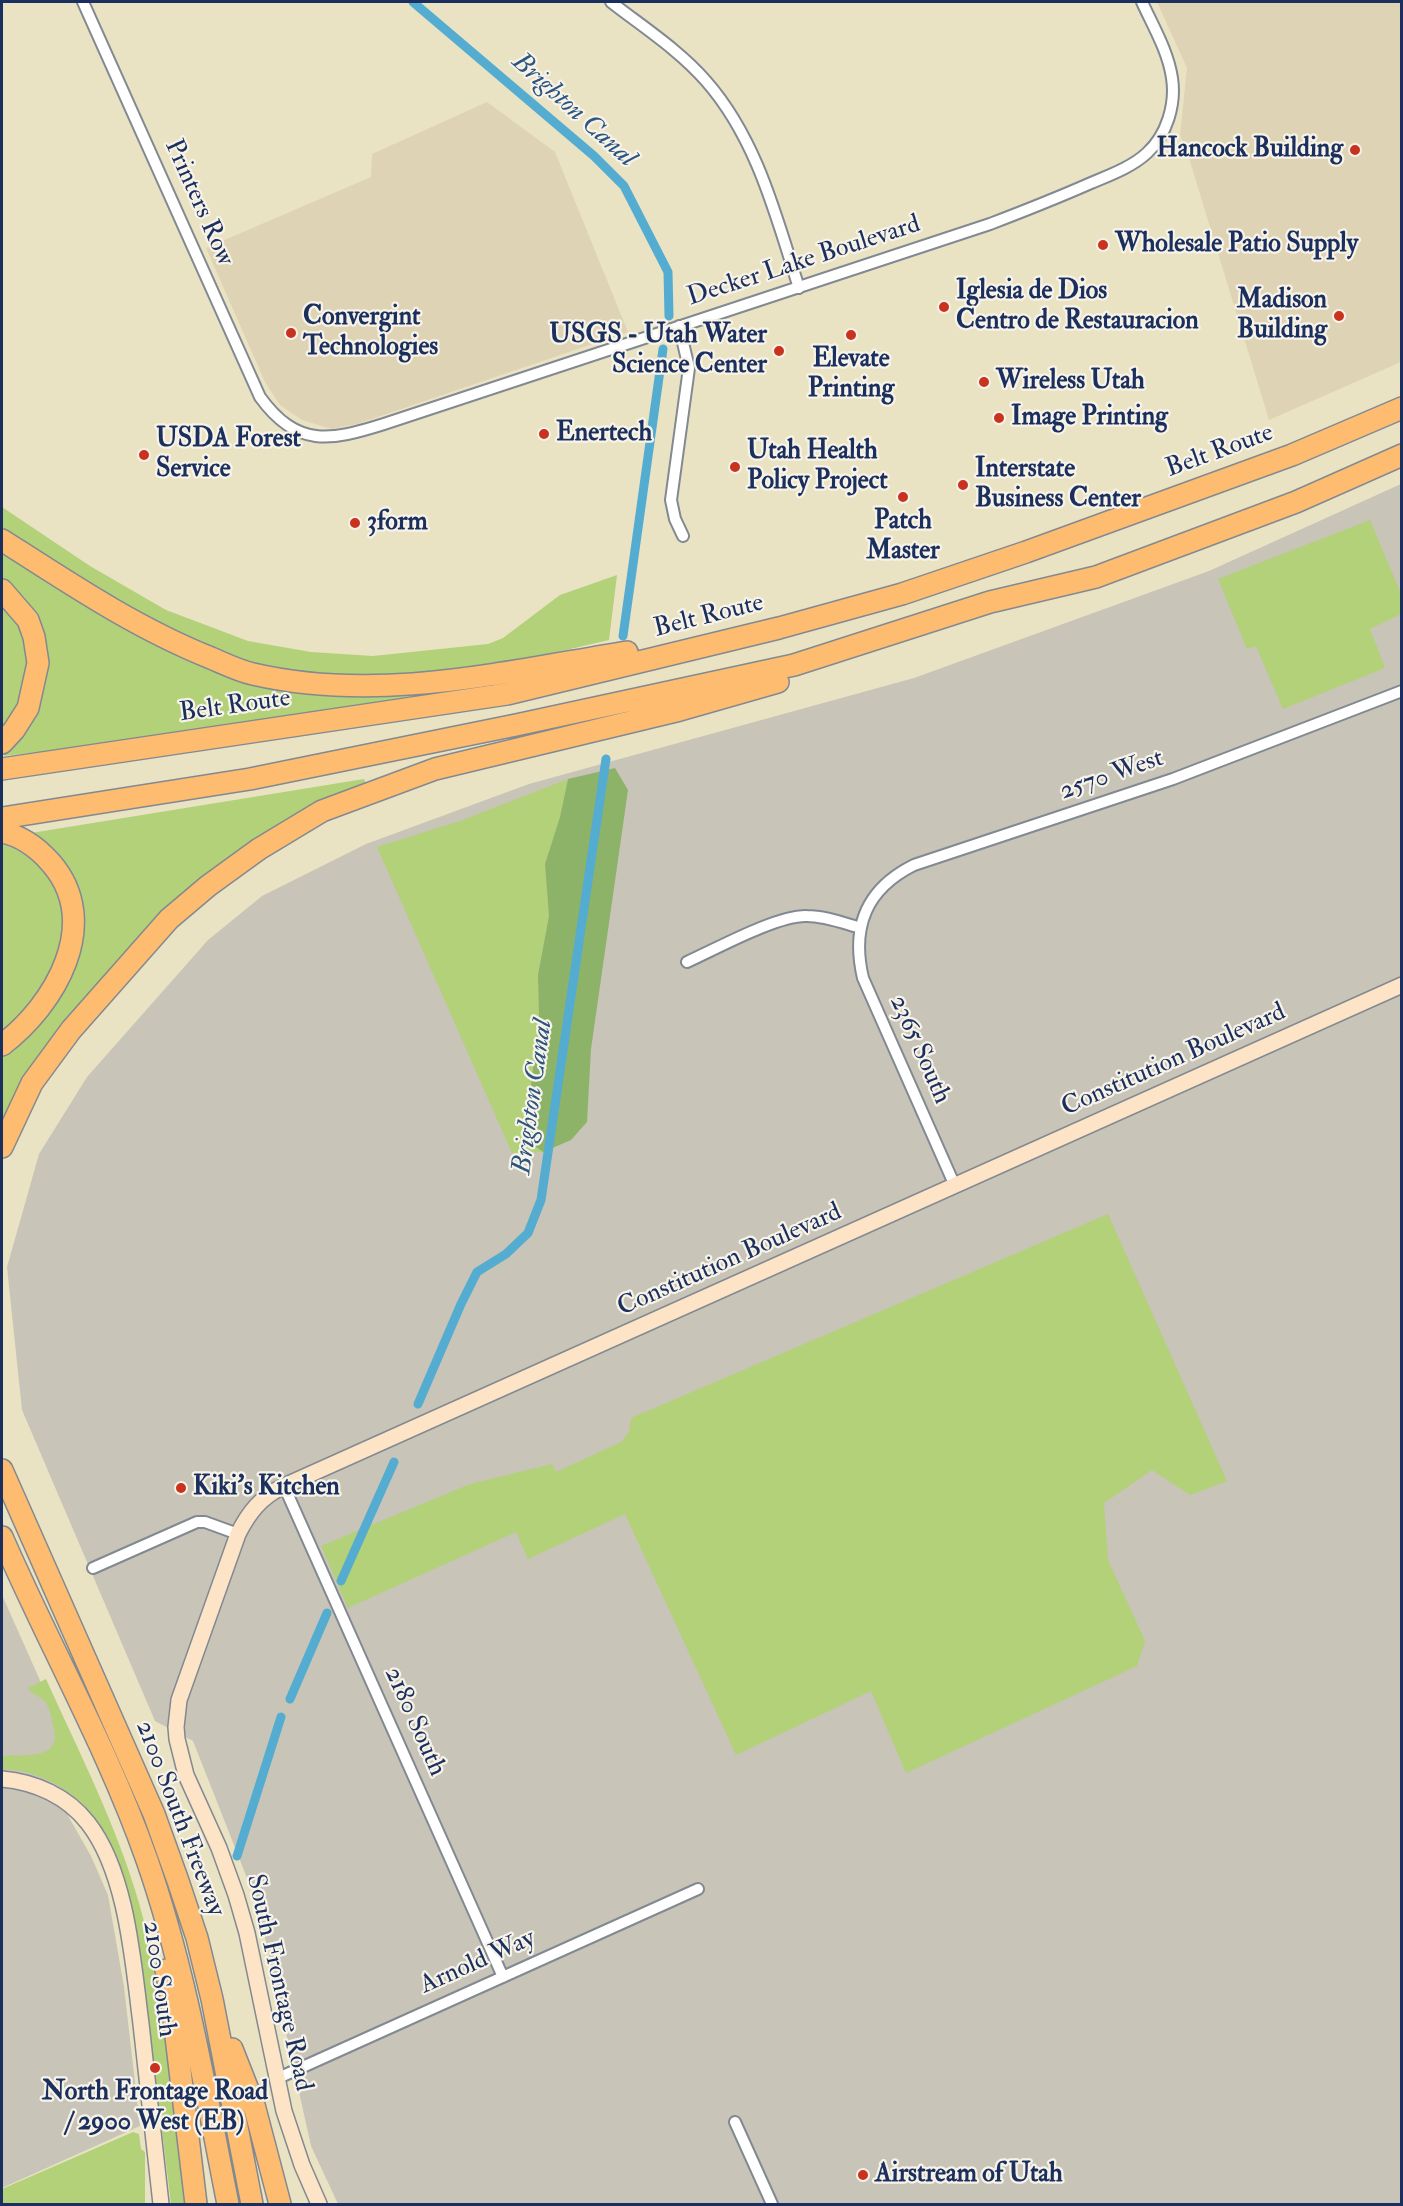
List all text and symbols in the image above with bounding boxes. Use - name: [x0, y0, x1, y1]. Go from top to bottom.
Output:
- water label: Brighton Canal: [504, 47, 642, 175]
- place label: Hancock Building: [1156, 134, 1343, 166]
- street label: Printers Row: [156, 135, 240, 271]
- marker: Hancock Building: [1348, 143, 1362, 157]
- street label: Decker Lake Boulevard: [684, 210, 924, 314]
- place label: Wholesale Patio Supply: [1115, 229, 1358, 261]
- marker: Wholesale Patio Supply: [1096, 238, 1110, 252]
- place label: Iglesia de Dios Centro de Restauracion: [956, 276, 1199, 338]
- place label: Madison Building: [1237, 285, 1327, 346]
- marker: Iglesia de Dios Centro de Restauracion: [937, 300, 951, 314]
- place label: Convergint Technologies: [303, 302, 438, 364]
- marker: Madison Building: [1332, 309, 1346, 323]
- place label: USGS - Utah Water Science Center: [549, 320, 767, 382]
- marker: Convergint Technologies: [284, 326, 298, 340]
- marker: Elevate Printing: [844, 328, 858, 342]
- marker: USGS - Utah Water Science Center: [772, 344, 786, 358]
- place label: Elevate Printing: [808, 344, 894, 406]
- place label: Wireless Utah: [996, 366, 1145, 398]
- marker: Wireless Utah: [977, 375, 991, 389]
- place label: Image Printing: [1011, 402, 1168, 434]
- marker: Image Printing: [992, 411, 1006, 425]
- place label: Enertech: [556, 418, 652, 450]
- street label: Belt Route: [1162, 418, 1278, 486]
- place label: USDA Forest Service: [156, 424, 301, 485]
- marker: Enertech: [537, 427, 551, 441]
- place label: Utah Health Policy Project: [747, 436, 888, 497]
- marker: USDA Forest Service: [137, 448, 151, 462]
- place label: Interstate Business Center: [975, 454, 1141, 516]
- marker: Utah Health Policy Project: [728, 460, 742, 474]
- marker: Interstate Business Center: [956, 478, 970, 492]
- marker: Patch Master: [896, 490, 910, 504]
- place label: Patch Master: [866, 506, 940, 568]
- place label: 3form: [367, 507, 428, 539]
- marker: 3form: [348, 516, 362, 530]
- street label: Belt Route: [651, 588, 767, 646]
- street label: Belt Route: [177, 684, 293, 730]
- street label: 2570 West: [1056, 744, 1168, 808]
- street label: 2365 South: [881, 991, 957, 1109]
- street label: Constitution Boulevard: [1057, 998, 1291, 1124]
- water label: Brighton Canal: [507, 1018, 561, 1176]
- street label: Constitution Boulevard: [613, 1198, 847, 1324]
- place label: Kiki's Kitchen: [193, 1472, 340, 1504]
- marker: Kiki's Kitchen: [174, 1481, 188, 1495]
- street label: 2180 South: [376, 1663, 452, 1781]
- street label: 2100 South Freeway: [127, 1717, 231, 1921]
- street label: South Frontage Road: [238, 1872, 318, 2094]
- street label: 2100 South: [134, 1919, 182, 2039]
- street label: Arnold Way: [416, 1924, 540, 2002]
- marker: North Frontage Road / 2900 West (EB): [148, 2061, 162, 2075]
- place label: North Frontage Road / 2900 West (EB): [42, 2077, 268, 2138]
- place label: Airstream of Utah: [875, 2159, 1063, 2191]
- marker: Airstream of Utah: [856, 2168, 870, 2182]

